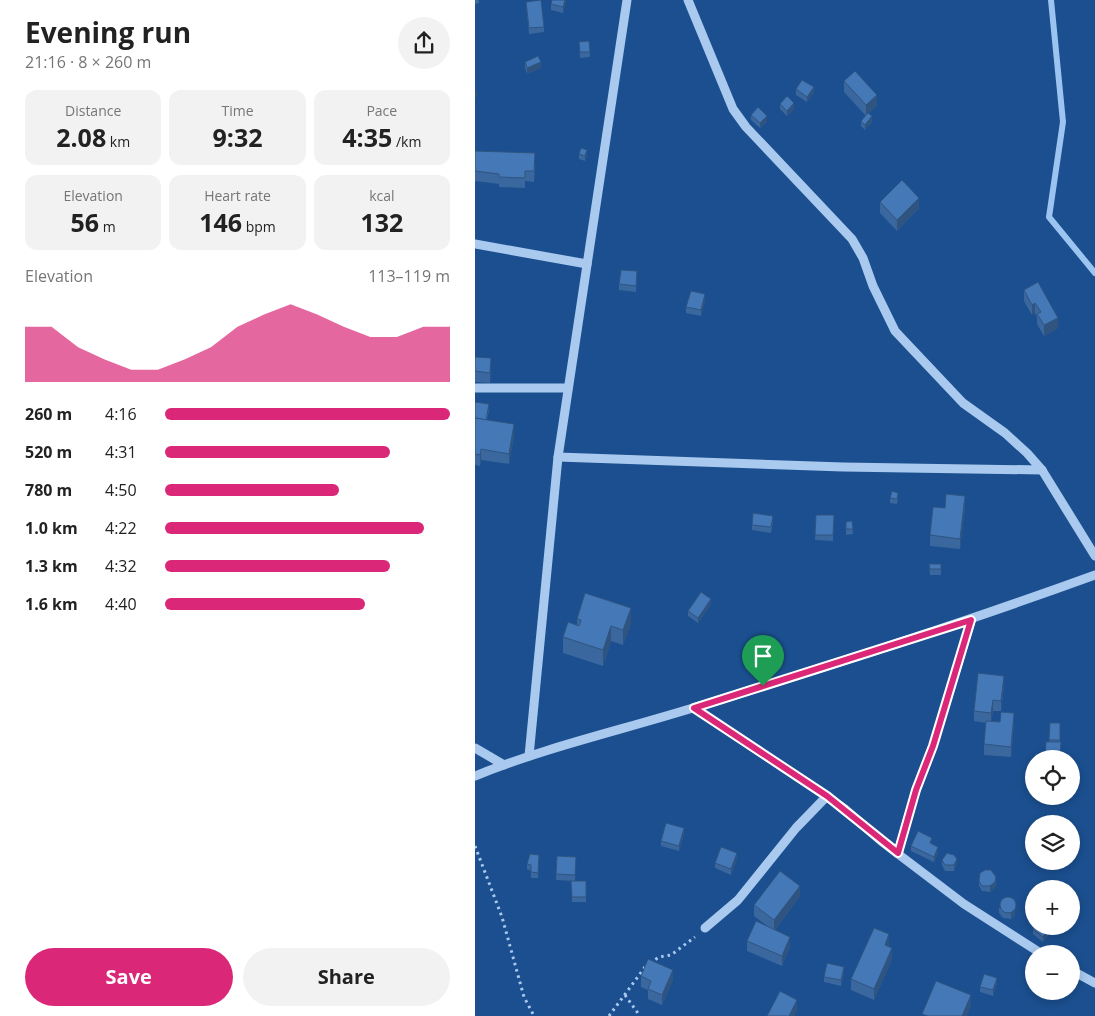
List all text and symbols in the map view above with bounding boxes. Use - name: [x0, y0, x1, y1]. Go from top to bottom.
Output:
- text: Evening run: [25, 13, 191, 51]
- button: share: [398, 17, 450, 69]
- text: 21:16 · 8 × 260 m: [25, 51, 151, 73]
- text: Distance: [65, 101, 121, 120]
- text: Time: [221, 101, 254, 120]
- text: Pace: [366, 101, 397, 120]
- text: 2.08: [56, 120, 106, 154]
- text: 9:32: [212, 120, 263, 154]
- text: 4:35: [342, 120, 392, 154]
- text: km: [106, 132, 130, 151]
- text: /km: [392, 132, 421, 151]
- text: Elevation: [63, 186, 123, 205]
- text: Heart rate: [204, 186, 271, 205]
- text: kcal: [369, 186, 395, 205]
- text: 56: [71, 205, 99, 239]
- text: 146: [199, 205, 242, 239]
- text: 132: [360, 205, 403, 239]
- text: m: [99, 217, 116, 236]
- text: bpm: [242, 217, 276, 236]
- text: Elevation: [25, 265, 93, 287]
- text: 113–119 m: [368, 265, 450, 287]
- text: 260 m: [25, 403, 72, 425]
- text: 4:16: [105, 403, 137, 425]
- text: 520 m: [25, 441, 72, 463]
- text: 4:31: [105, 441, 137, 463]
- text: 780 m: [25, 479, 72, 501]
- text: 4:50: [105, 479, 137, 501]
- text: 1.0 km: [25, 517, 78, 539]
- text: 4:22: [105, 517, 137, 539]
- text: 1.3 km: [25, 555, 78, 577]
- text: 4:32: [105, 555, 137, 577]
- text: 1.6 km: [25, 593, 78, 615]
- text: 4:40: [105, 593, 137, 615]
- pin: [742, 635, 784, 686]
- icon: arrive: [749, 642, 777, 670]
- map controls: [1025, 750, 1080, 1000]
- button: locate: [1025, 750, 1080, 805]
- button: layers: [1025, 815, 1080, 870]
- button: +: [1025, 880, 1080, 935]
- button: −: [1025, 945, 1080, 1000]
- button: Save: [25, 948, 233, 1006]
- button: Share: [243, 948, 450, 1006]

